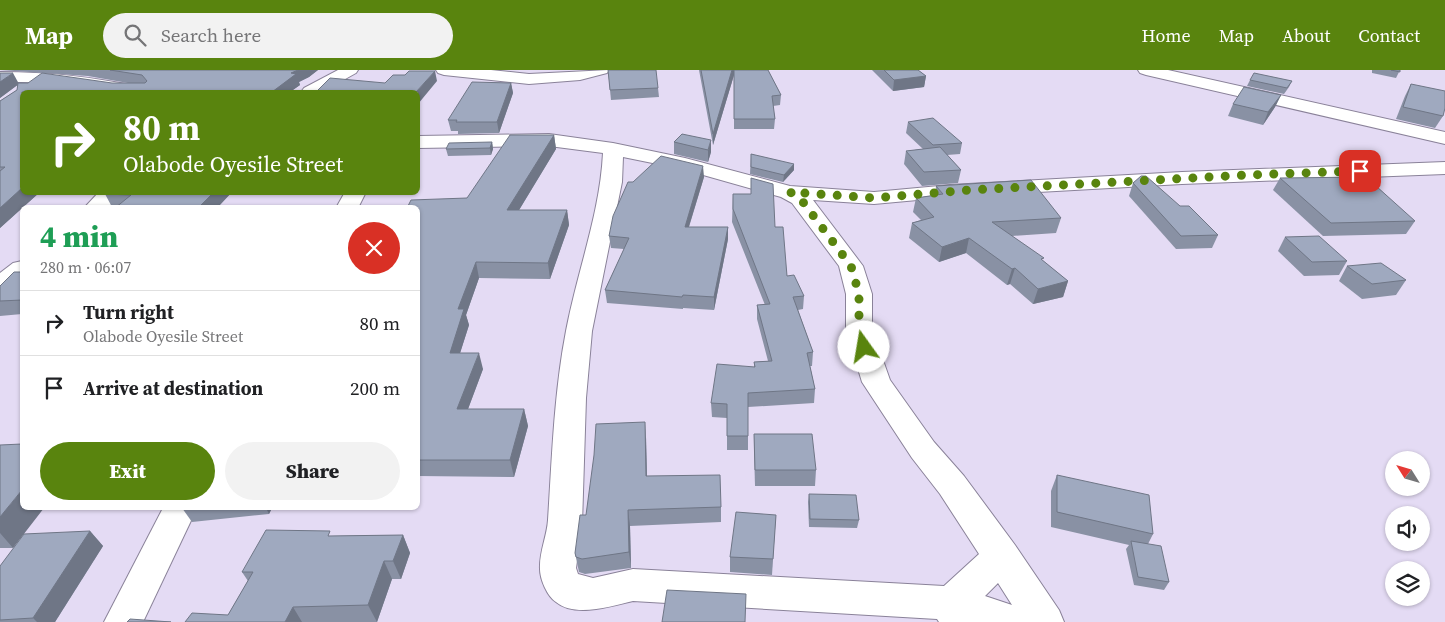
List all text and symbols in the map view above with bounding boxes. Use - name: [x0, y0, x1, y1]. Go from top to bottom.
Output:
- search box: [103, 13, 453, 58]
- text: Map: [25, 19, 73, 52]
- icon: search: [121, 21, 149, 49]
- text: Search here: [161, 22, 261, 48]
- text: Home: [1142, 23, 1191, 48]
- text: Map: [1219, 23, 1254, 48]
- text: About: [1282, 23, 1330, 48]
- text: Contact: [1358, 23, 1420, 48]
- text: 80 m: [123, 104, 200, 152]
- icon: right: [40, 110, 105, 175]
- text: Olabode Oyesile Street: [123, 149, 343, 179]
- pin: [1339, 150, 1381, 192]
- icon: arrive: [1346, 157, 1374, 185]
- text: 4 min: [40, 216, 118, 257]
- button: close: [348, 222, 400, 274]
- text: 280 m · 06:07: [40, 256, 131, 278]
- text: Turn right: [83, 299, 174, 325]
- icon: right: [40, 309, 68, 337]
- text: 80 m: [359, 310, 400, 336]
- position arrow: [837, 320, 889, 372]
- text: Olabode Oyesile Street: [83, 325, 243, 347]
- icon: arrive: [40, 374, 68, 402]
- text: Arrive at destination: [83, 375, 263, 401]
- text: 200 m: [350, 375, 400, 401]
- button: Exit: [40, 442, 215, 500]
- button: Share: [225, 442, 400, 500]
- north arrow: [1385, 451, 1430, 496]
- map controls: [1385, 451, 1430, 606]
- button: sound: [1385, 506, 1430, 551]
- button: layers: [1385, 561, 1430, 606]

